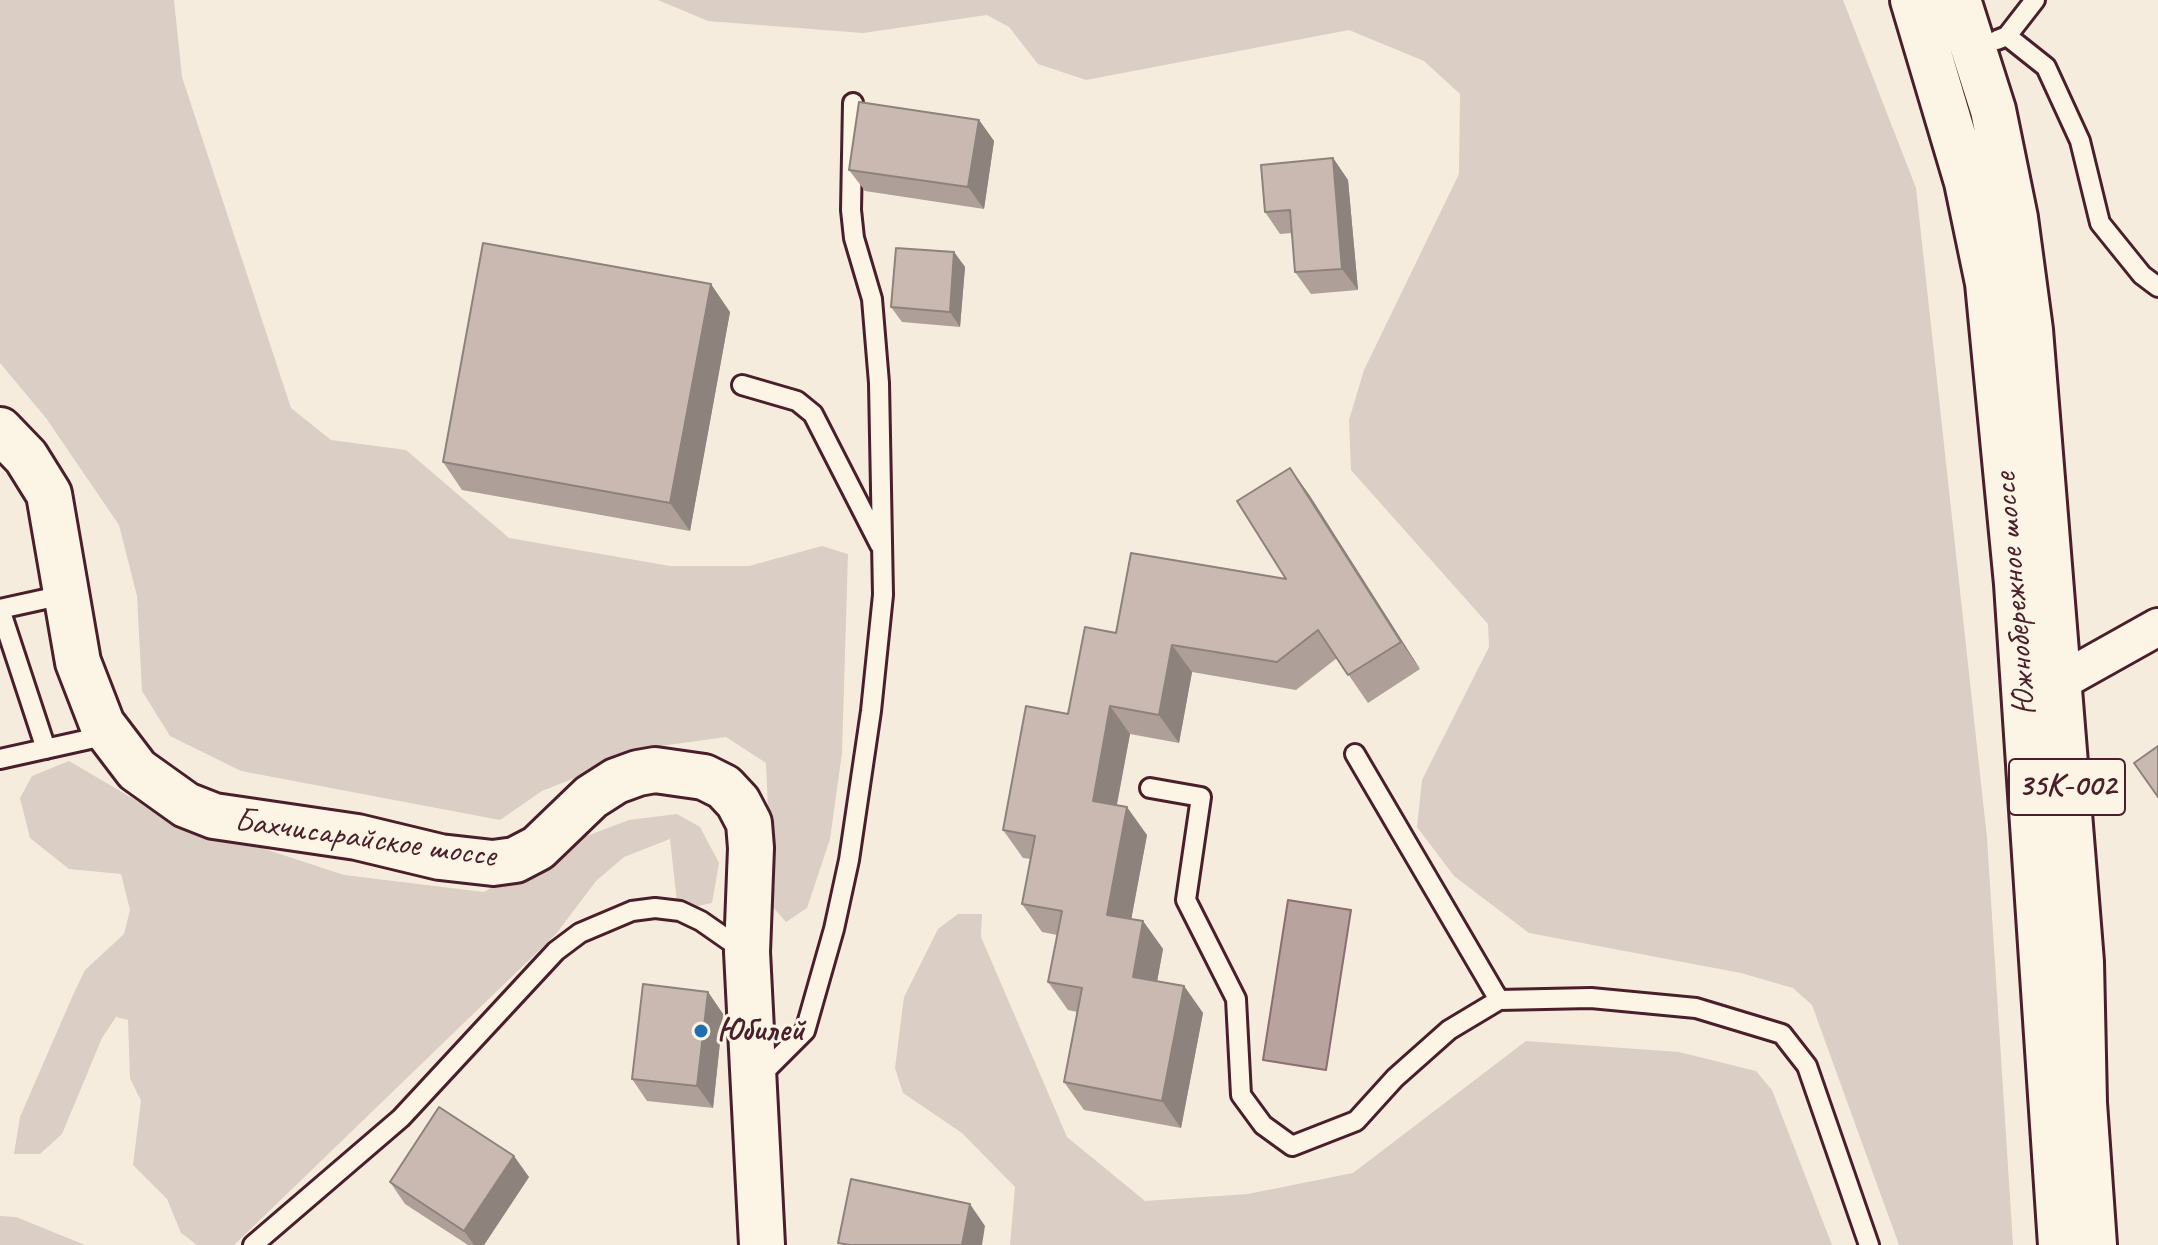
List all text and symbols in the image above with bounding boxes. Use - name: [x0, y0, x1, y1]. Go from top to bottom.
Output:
- street label: Южнобережное шоссе: [1985, 471, 2047, 717]
- road number: 35К-002: [2009, 759, 2125, 815]
- street label: Бахчисарайское шоссе: [232, 800, 498, 878]
- place label: Юбилей: [717, 1011, 804, 1051]
- marker: Юбилей: [692, 1022, 710, 1040]

